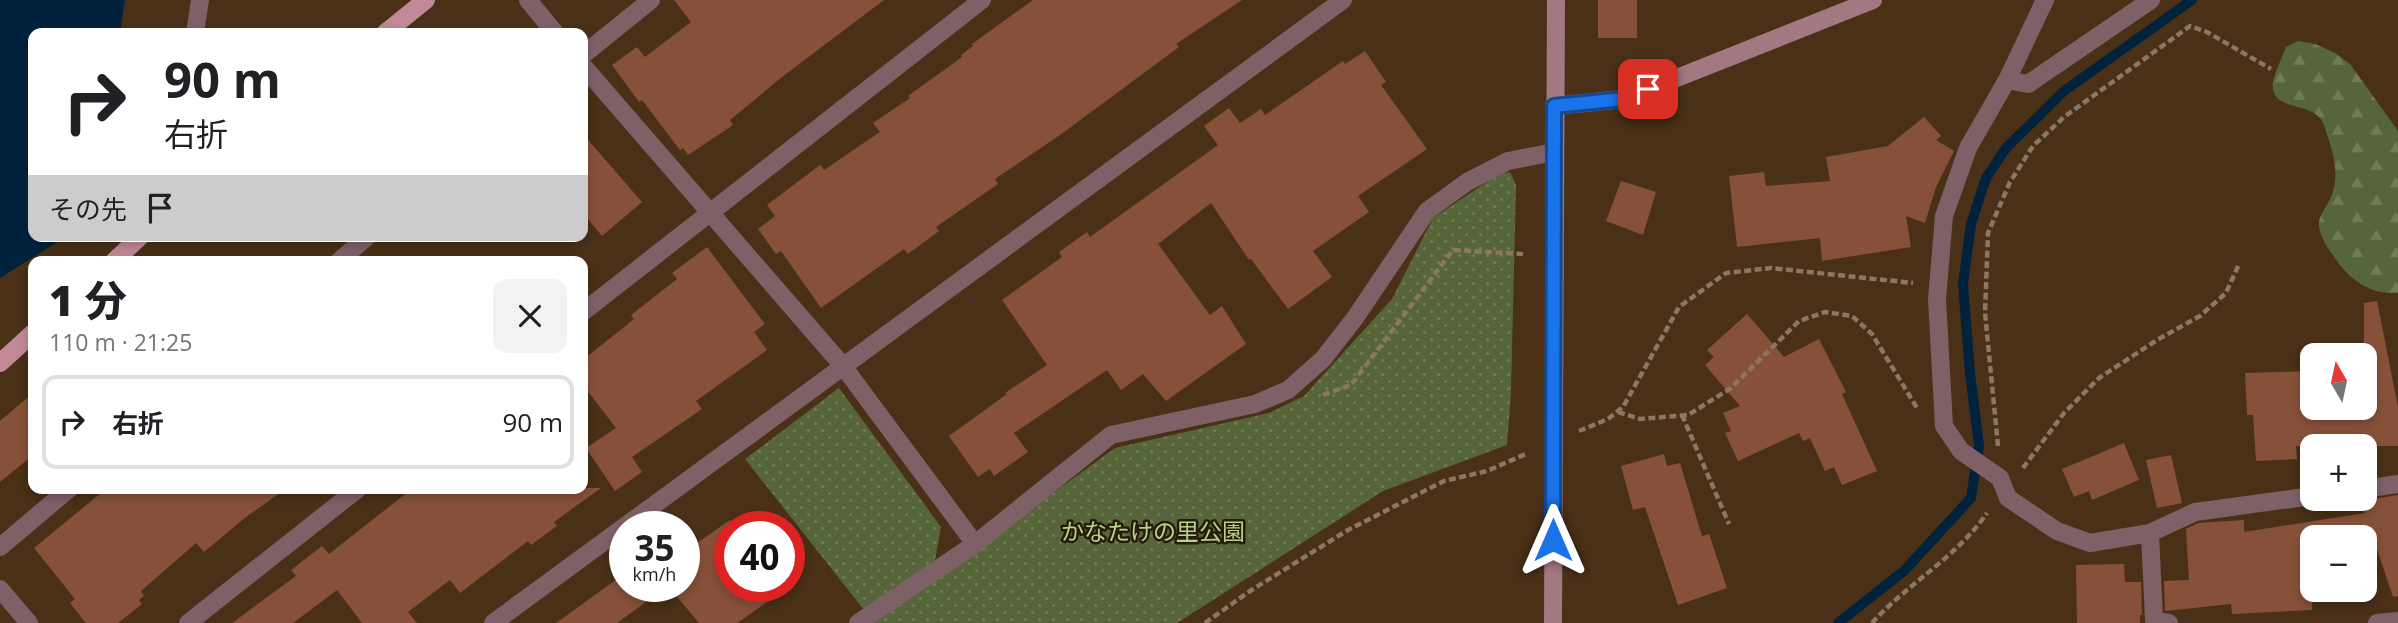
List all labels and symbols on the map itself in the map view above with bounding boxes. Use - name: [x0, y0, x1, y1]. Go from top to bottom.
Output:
- pin: [1618, 59, 1678, 119]
- north arrow: [2300, 343, 2376, 420]
- position arrow: [1516, 503, 1590, 577]
- speed limit sign: 40: [714, 511, 805, 602]
- park label: かなたけの里公園: [1061, 515, 1245, 547]

